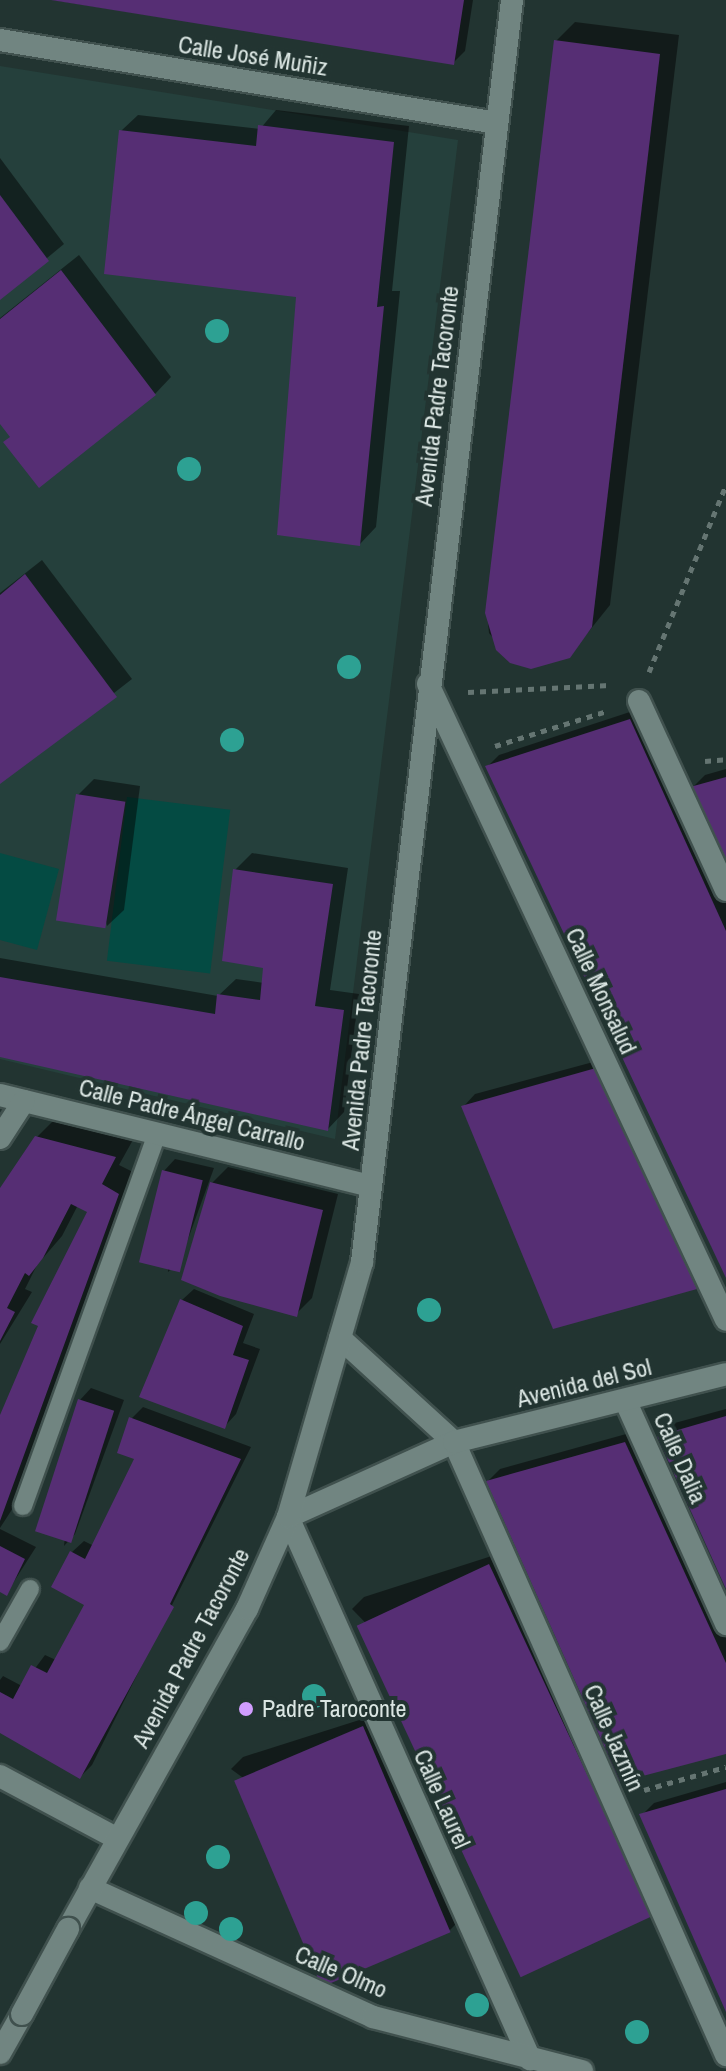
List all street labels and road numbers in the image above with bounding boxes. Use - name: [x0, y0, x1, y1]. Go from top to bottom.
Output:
- street label: Calle José Muñiz: [176, 30, 330, 82]
- street label: Avenida Padre Tacoronte: [409, 284, 465, 508]
- street label: Calle Monsalud: [559, 923, 643, 1059]
- street label: Avenida Padre Tacoronte: [336, 928, 388, 1152]
- street label: Calle Padre Ángel Carrallo: [75, 1073, 309, 1157]
- street label: Avenida del Sol: [514, 1352, 654, 1414]
- street label: Calle Dalia: [647, 1408, 713, 1508]
- street label: Avenida Padre Tacoronte: [126, 1543, 256, 1753]
- street label: Calle Jazmín: [578, 1680, 650, 1796]
- street label: Calle Laurel: [407, 1745, 477, 1853]
- street label: Calle Olmo: [291, 1940, 391, 2004]

